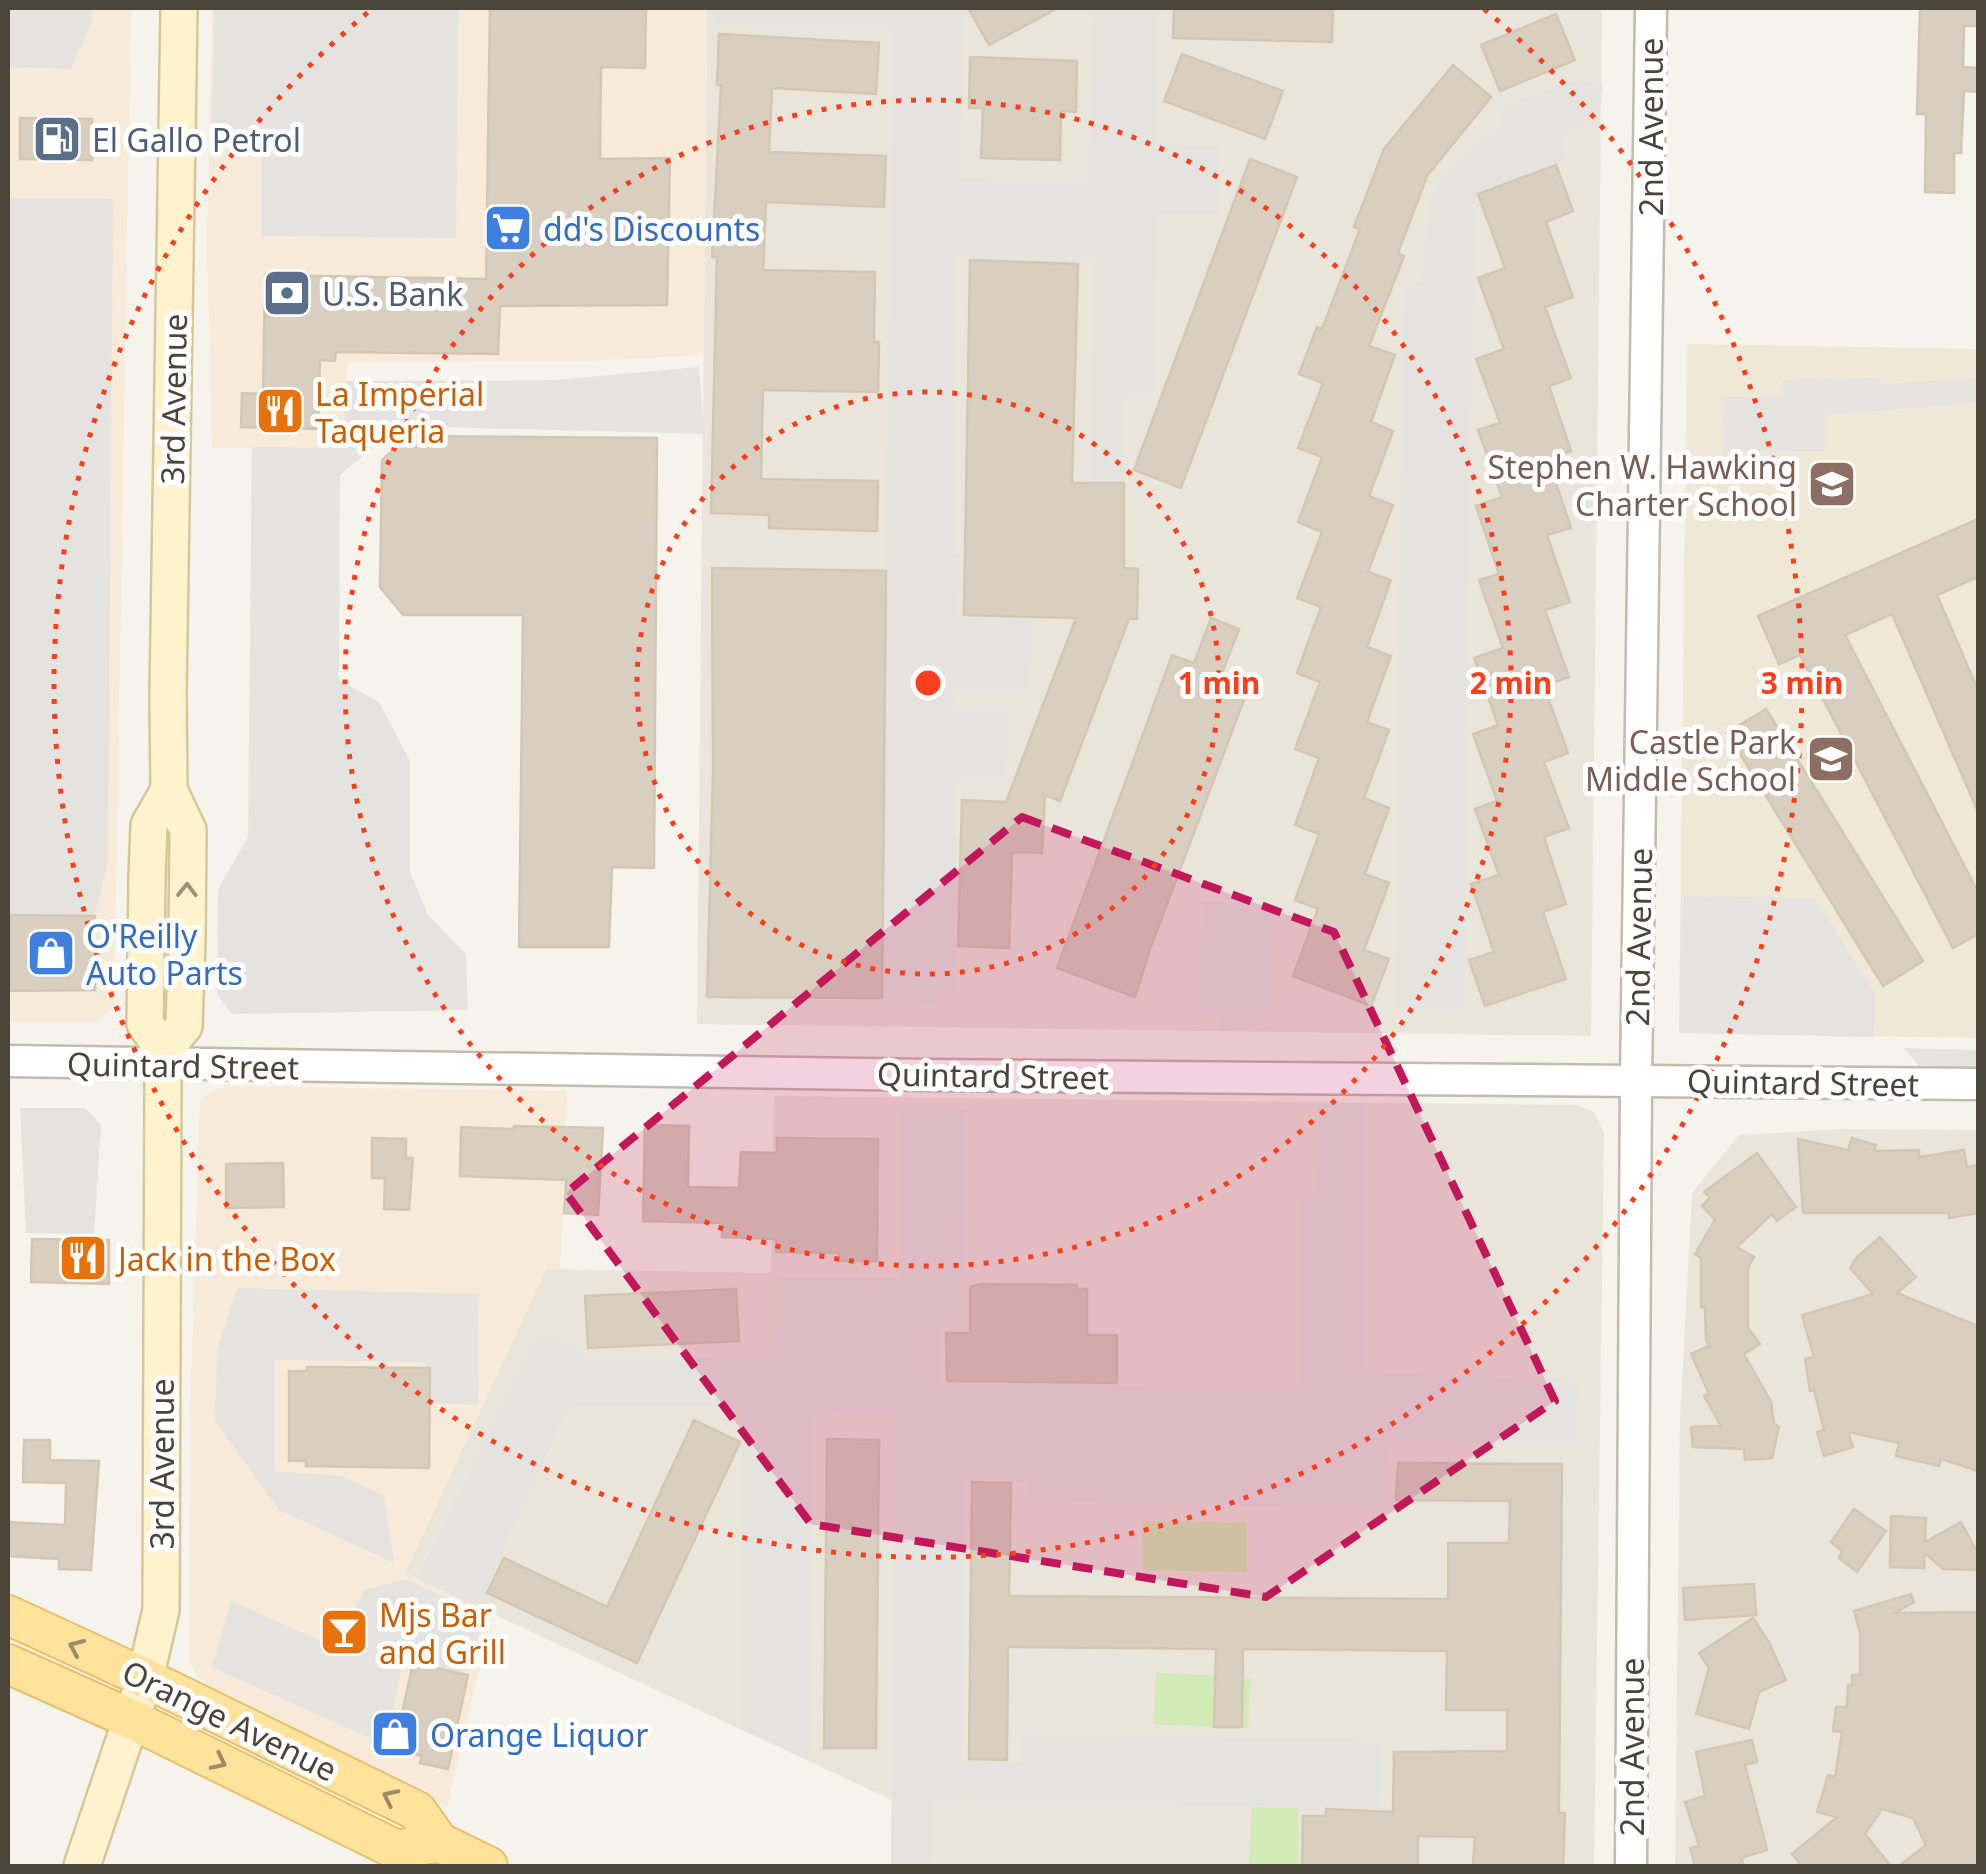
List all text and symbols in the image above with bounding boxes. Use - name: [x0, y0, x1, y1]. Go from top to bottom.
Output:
- street label: 2nd Avenue: [1629, 38, 1672, 216]
- fuel station icon: El Gallo Petrol: [31, 113, 83, 165]
- place label: El Gallo Petrol: [92, 118, 301, 161]
- supermarket icon: dd's Discounts: [482, 202, 534, 254]
- place label: dd's Discounts: [543, 207, 760, 250]
- bank icon: U.S. Bank: [261, 267, 313, 319]
- place label: U.S. Bank: [322, 272, 463, 315]
- street label: 3rd Avenue: [150, 313, 196, 485]
- place label: La Imperial Taqueria: [315, 372, 484, 452]
- restaurant icon: La Imperial Taqueria: [254, 385, 306, 437]
- place label: Stephen W. Hawking Charter School: [1488, 445, 1797, 525]
- school or university icon: Stephen W. Hawking Charter School: [1806, 458, 1858, 510]
- text: 1 min: [1178, 662, 1260, 703]
- text: 2 min: [1470, 662, 1552, 703]
- text: 3 min: [1761, 662, 1843, 703]
- centre of rings: [910, 665, 946, 701]
- place label: Castle Park Middle School: [1585, 720, 1796, 800]
- school or university icon: Castle Park Middle School: [1805, 733, 1857, 785]
- street label: 2nd Avenue: [1615, 847, 1661, 1027]
- one-way arrow: [177, 881, 198, 897]
- place label: O'Reilly Auto Parts: [86, 914, 243, 994]
- shop icon: O'Reilly Auto Parts: [25, 927, 77, 979]
- street label: Quintard Street: [67, 1041, 299, 1089]
- street label: Quintard Street: [877, 1051, 1109, 1099]
- street label: Quintard Street: [1687, 1058, 1919, 1106]
- restaurant icon: Jack in the Box: [57, 1232, 109, 1284]
- place label: Jack in the Box: [115, 1237, 336, 1280]
- street label: 3rd Avenue: [140, 1378, 183, 1550]
- place label: Mjs Bar and Grill: [379, 1593, 506, 1673]
- bar icon: Mjs Bar and Grill: [318, 1606, 370, 1658]
- one-way arrow: [68, 1639, 86, 1659]
- street label: Orange Avenue: [116, 1649, 344, 1791]
- street label: 2nd Avenue: [1610, 1658, 1653, 1836]
- shop icon: Orange Liquor: [369, 1708, 421, 1760]
- place label: Orange Liquor: [430, 1713, 648, 1756]
- one-way arrow: [208, 1750, 226, 1769]
- one-way arrow: [382, 1790, 400, 1810]

